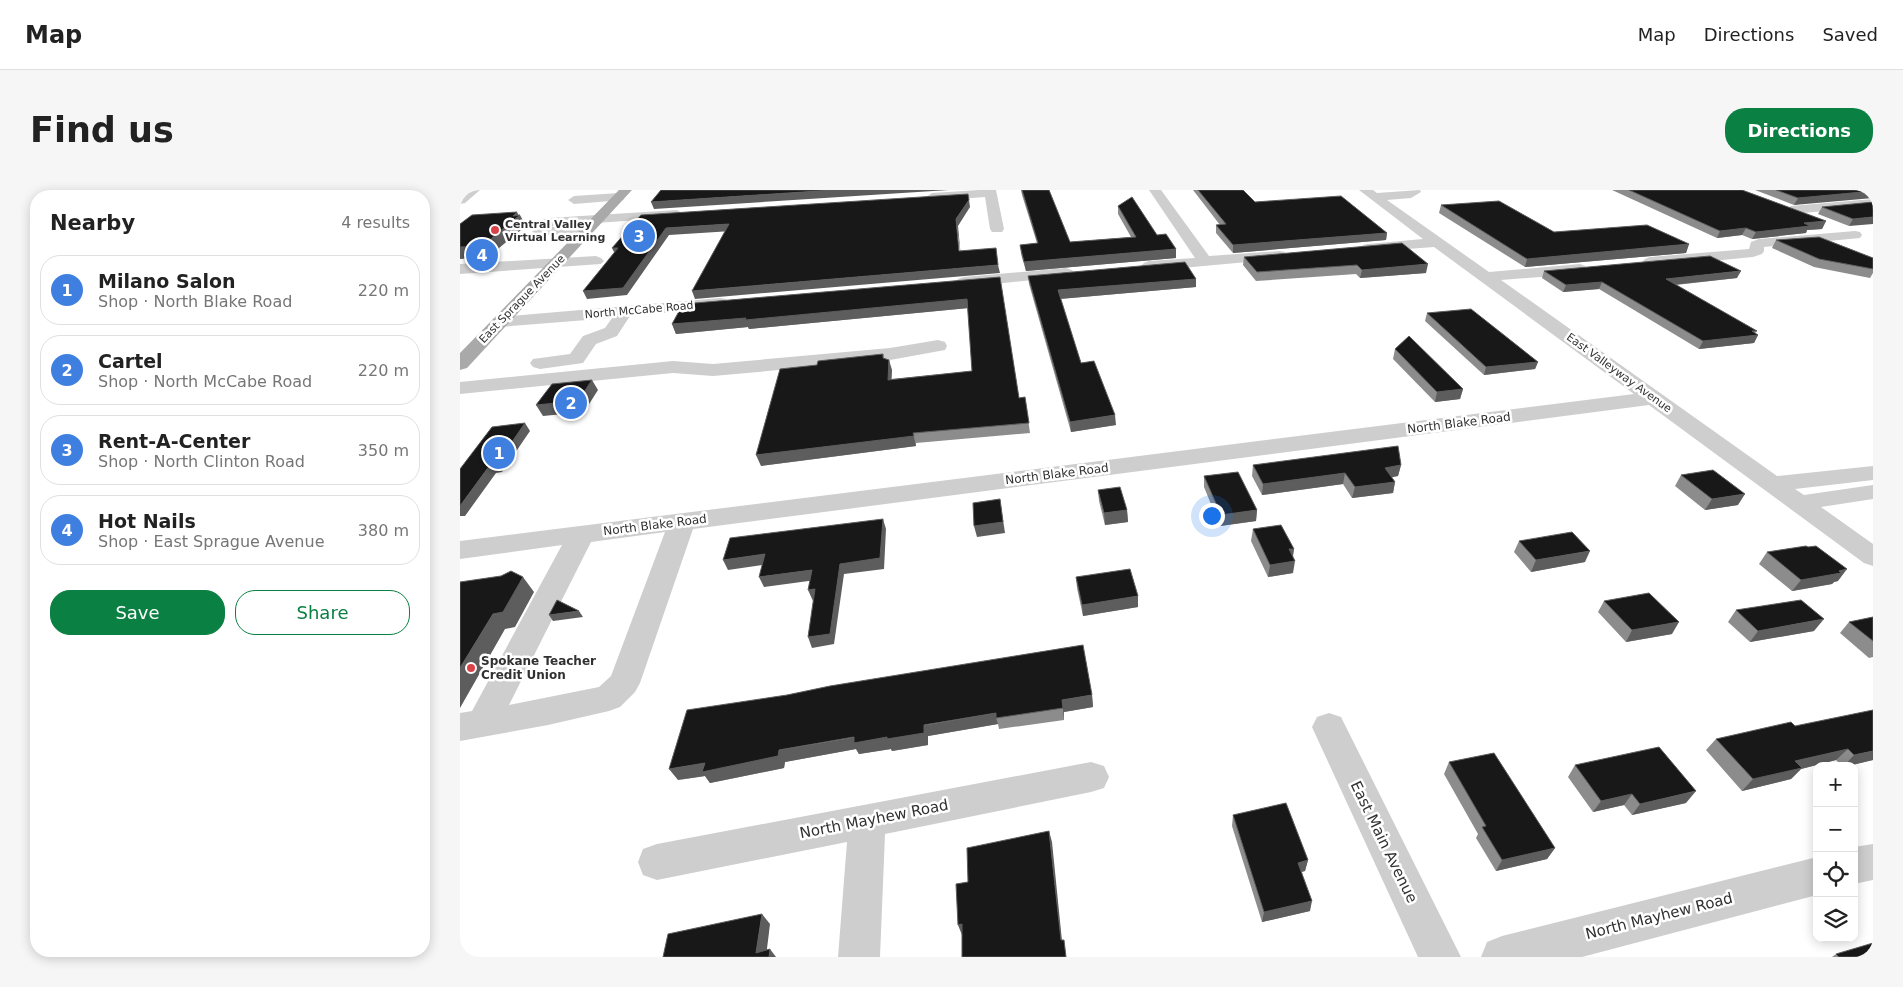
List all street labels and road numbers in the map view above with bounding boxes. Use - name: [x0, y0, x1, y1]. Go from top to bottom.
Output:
- street label: East Sprague Avenue: [476, 252, 568, 346]
- street label: North McCabe Road: [584, 299, 694, 321]
- street label: East Valleyway Avenue: [1564, 331, 1674, 416]
- street label: North Blake Road: [1406, 410, 1512, 436]
- street label: North Blake Road: [1004, 461, 1110, 487]
- street label: North Blake Road: [602, 512, 708, 538]
- street label: East Main Avenue: [1347, 778, 1421, 906]
- street label: North Mayhew Road: [798, 796, 950, 842]
- street label: North Mayhew Road: [1583, 889, 1735, 943]

